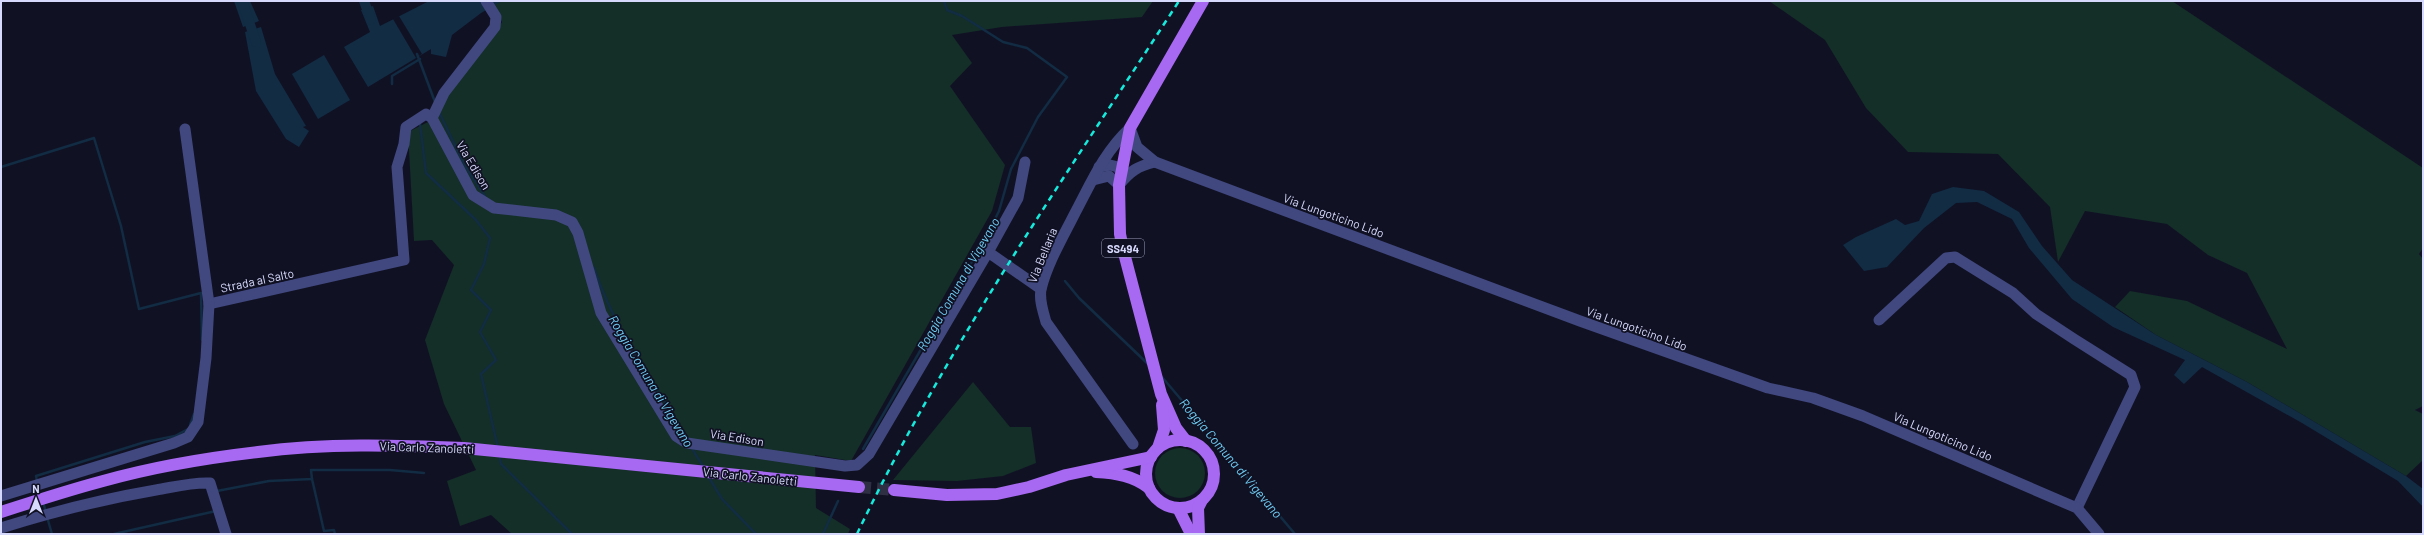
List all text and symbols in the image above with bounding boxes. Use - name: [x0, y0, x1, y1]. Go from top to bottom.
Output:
- street label: Via Edison: [454, 138, 494, 192]
- street label: Via Lungoticino Lido: [1282, 190, 1386, 240]
- water label: Roggia Comuna di Vigevano: [913, 214, 1003, 354]
- street label: Via Bellaria: [1025, 226, 1059, 284]
- road number: SS494: [1102, 239, 1144, 257]
- street label: Strada al Salto: [219, 265, 295, 295]
- street label: Via Lungoticino Lido: [1585, 303, 1689, 353]
- water label: Roggia Comuna di Vigevano: [605, 312, 697, 450]
- water label: Roggia Comuna di Vigevano: [1176, 395, 1286, 521]
- street label: Via Lungoticino Lido: [1891, 409, 1995, 463]
- street label: Via Edison: [709, 426, 765, 448]
- street label: Via Carlo Zanoletti: [379, 438, 475, 456]
- street label: Via Carlo Zanoletti: [702, 464, 798, 488]
- north arrow: [16, 479, 56, 519]
- text: N: [32, 482, 40, 495]

